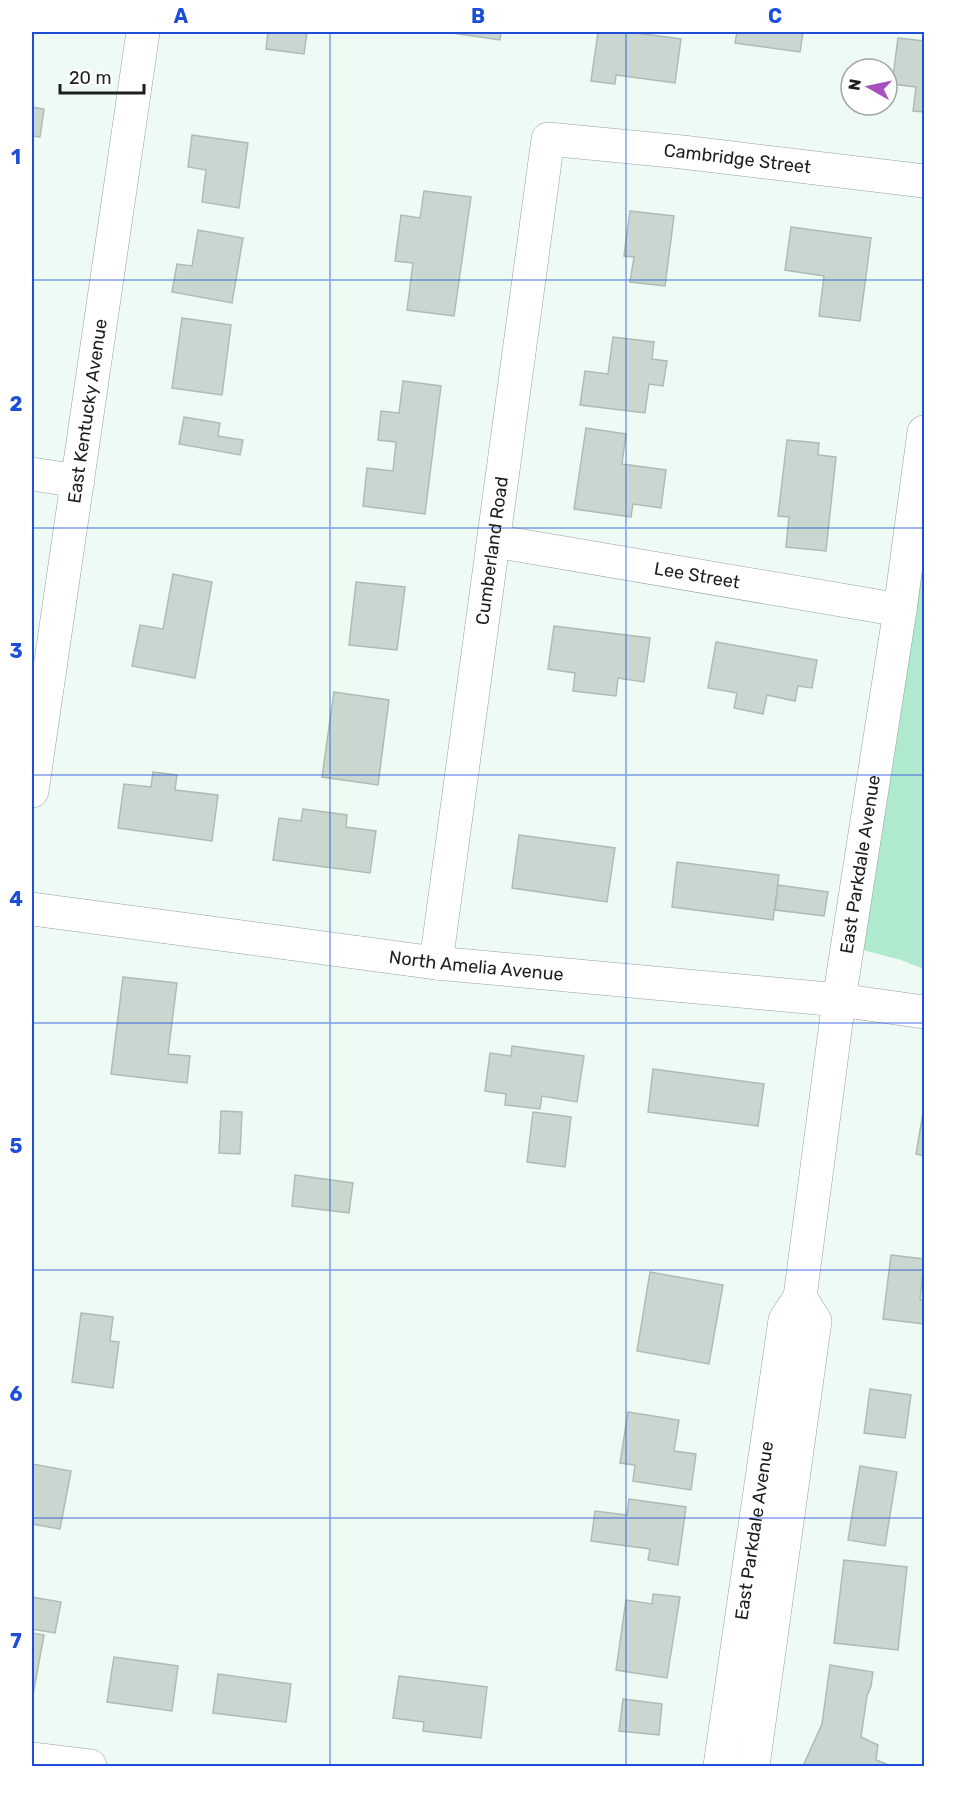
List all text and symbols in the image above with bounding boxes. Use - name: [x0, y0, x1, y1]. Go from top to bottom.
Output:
- text: A: [174, 4, 189, 28]
- text: B: [471, 4, 485, 28]
- text: C: [768, 4, 782, 28]
- scale bar: [60, 57, 144, 95]
- north arrow: [839, 57, 899, 117]
- text: 20 m: [69, 67, 111, 89]
- text: N: [844, 78, 865, 92]
- street label: Cambridge Street: [663, 139, 812, 178]
- text: 1: [11, 145, 21, 169]
- street label: East Kentucky Avenue: [63, 317, 112, 505]
- text: 2: [10, 392, 23, 416]
- street label: Cumberland Road: [471, 475, 513, 626]
- street label: Lee Street: [653, 557, 742, 594]
- text: 3: [9, 639, 23, 663]
- street label: East Parkdale Avenue: [835, 773, 885, 955]
- text: 4: [9, 887, 23, 911]
- street label: North Amelia Avenue: [388, 946, 565, 986]
- text: 5: [10, 1134, 23, 1158]
- text: 6: [9, 1382, 23, 1406]
- street label: East Parkdale Avenue: [730, 1439, 778, 1621]
- text: 7: [10, 1629, 22, 1653]

